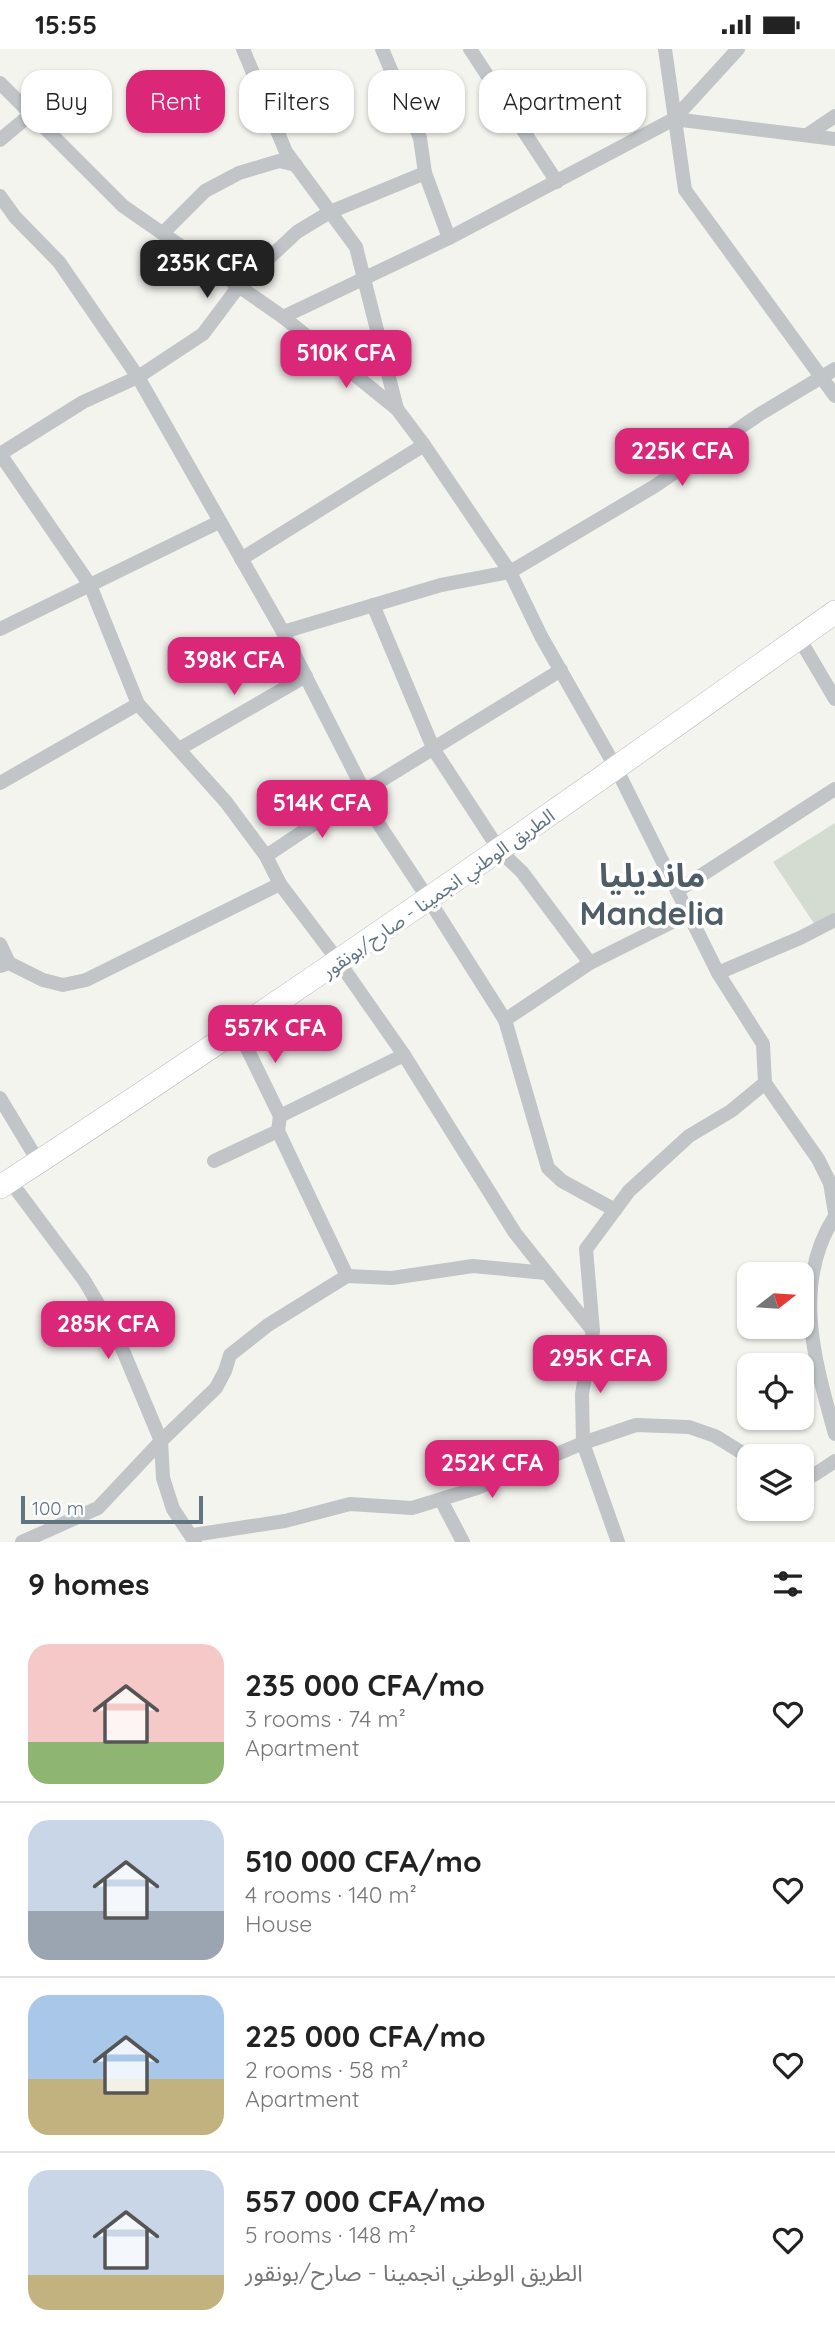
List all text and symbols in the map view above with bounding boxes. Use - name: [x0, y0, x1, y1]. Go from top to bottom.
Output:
- text: 15:55: [35, 8, 97, 41]
- chip: Buy: [21, 70, 112, 133]
- chip: Rent: [126, 70, 225, 133]
- chip: Filters: [239, 70, 354, 133]
- chip: New: [368, 70, 465, 133]
- chip: Apartment: [479, 70, 646, 133]
- pin: 235K CFA: [135, 240, 279, 300]
- text: 235K CFA: [156, 248, 258, 277]
- pin: 510K CFA: [274, 331, 418, 390]
- text: 510K CFA: [296, 338, 396, 367]
- pin: 225K CFA: [610, 429, 754, 488]
- text: 225K CFA: [631, 436, 733, 465]
- pin: 398K CFA: [162, 637, 306, 697]
- text: 398K CFA: [184, 645, 284, 674]
- pin: 514K CFA: [250, 781, 394, 840]
- text: 514K CFA: [273, 788, 371, 817]
- street label: الطريق الوطني انجمينا - صارح/بونقور: [316, 803, 561, 986]
- district label: مانديليا Mandelia: [579, 854, 725, 933]
- pin: 557K CFA: [203, 1005, 347, 1065]
- text: 557K CFA: [224, 1013, 326, 1042]
- north arrow: [737, 1262, 814, 1339]
- map controls: [737, 1262, 814, 1521]
- pin: 285K CFA: [36, 1301, 180, 1361]
- text: 285K CFA: [57, 1309, 159, 1338]
- pin: 295K CFA: [528, 1335, 672, 1395]
- text: 295K CFA: [549, 1343, 651, 1372]
- button: locate: [737, 1353, 814, 1430]
- pin: 252K CFA: [420, 1441, 564, 1500]
- button: layers: [737, 1444, 814, 1521]
- text: 252K CFA: [441, 1448, 543, 1477]
- scale bar: [21, 1493, 203, 1525]
- text: 100 m: [32, 1496, 84, 1520]
- text: 9 homes: [28, 1565, 150, 1603]
- icon: filters: [769, 1565, 807, 1603]
- text: 235 000 CFA/mo: [245, 1666, 485, 1704]
- icon: home: [84, 1672, 168, 1756]
- icon: heart: [769, 1695, 807, 1733]
- text: 3 rooms · 74 m²: [245, 1704, 406, 1733]
- text: Apartment: [245, 1733, 359, 1762]
- text: 510 000 CFA/mo: [245, 1842, 482, 1880]
- icon: home: [84, 1848, 168, 1932]
- icon: heart: [769, 1871, 807, 1909]
- text: 4 rooms · 140 m²: [245, 1880, 417, 1909]
- text: House: [245, 1909, 312, 1938]
- text: 225 000 CFA/mo: [245, 2017, 486, 2055]
- icon: home: [84, 2023, 168, 2107]
- icon: heart: [769, 2046, 807, 2084]
- text: 2 rooms · 58 m²: [245, 2055, 408, 2084]
- text: Apartment: [245, 2084, 359, 2113]
- text: 557 000 CFA/mo: [245, 2182, 485, 2220]
- icon: home: [84, 2198, 168, 2282]
- text: 5 rooms · 148 m²: [245, 2220, 416, 2249]
- icon: heart: [769, 2221, 807, 2259]
- text: الطريق الوطني انجمينا - صارح/بونقور: [245, 2258, 583, 2287]

